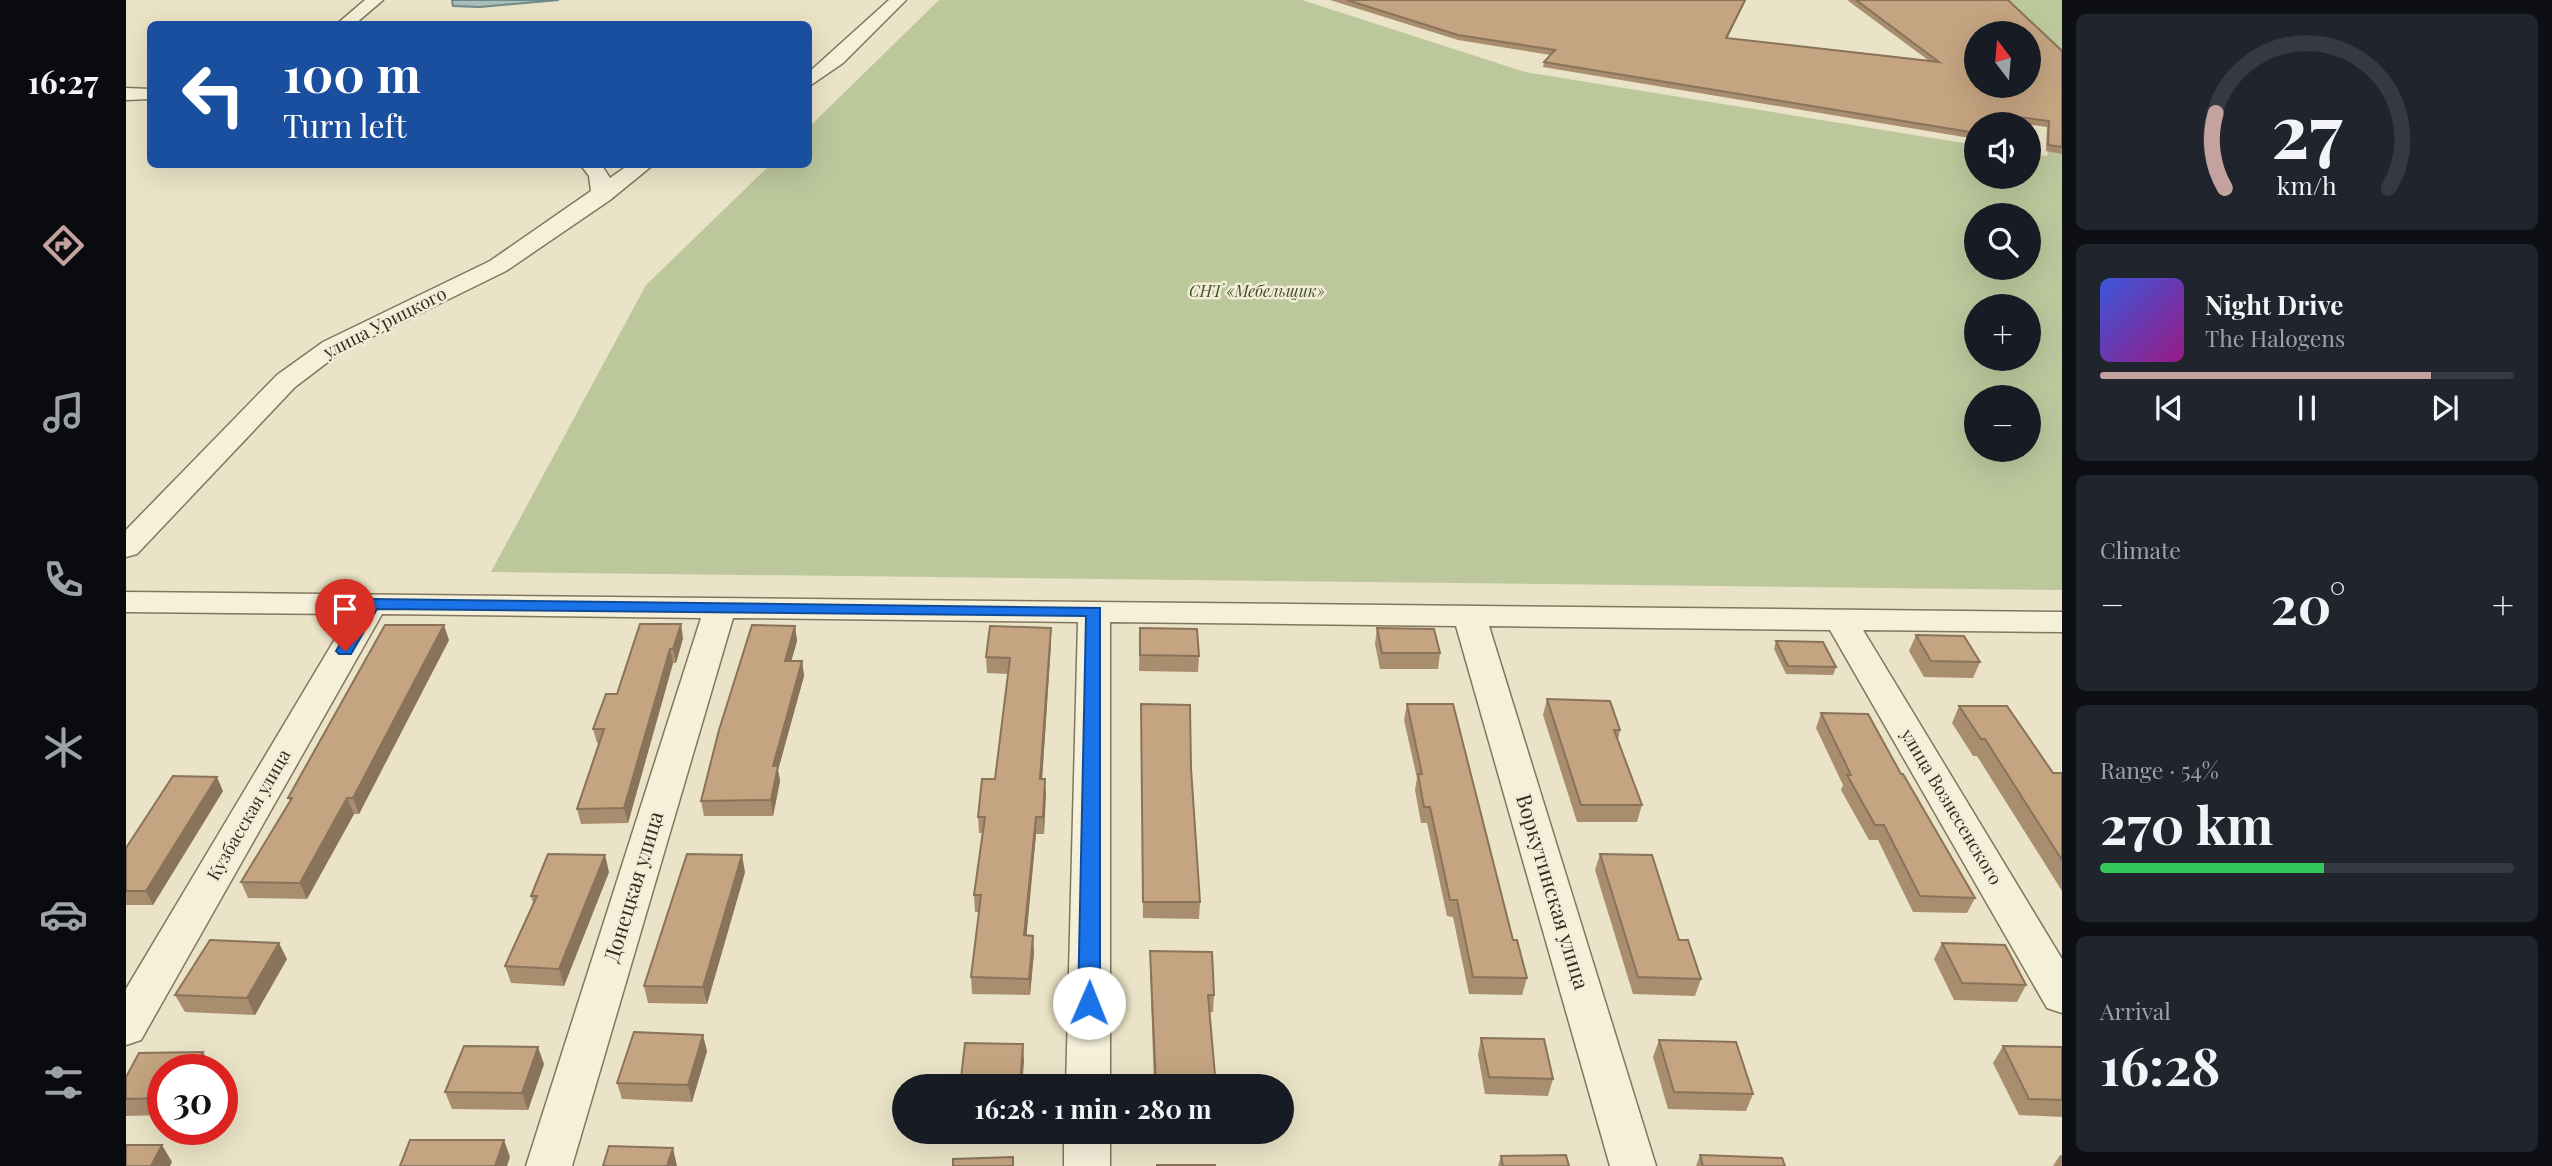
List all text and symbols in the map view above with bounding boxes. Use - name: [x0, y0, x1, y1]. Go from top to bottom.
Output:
- north arrow: [1964, 21, 2040, 98]
- map controls: [1964, 21, 2041, 462]
- text: 100 m: [283, 40, 421, 105]
- icon: left: [168, 49, 259, 140]
- text: 16:27: [28, 59, 98, 102]
- text: 27: [2271, 80, 2343, 177]
- text: Turn left: [283, 103, 407, 146]
- button: sound: [1964, 112, 2041, 189]
- text: km/h: [2277, 168, 2337, 201]
- button: search: [1964, 203, 2041, 280]
- icon: directions: [39, 221, 88, 270]
- park label: СНТ «Мебельщик»: [1189, 280, 1325, 301]
- street label: улица Урицкого: [318, 281, 450, 364]
- text: Night Drive: [2205, 287, 2343, 322]
- button: +: [1964, 294, 2041, 371]
- text: The Halogens: [2205, 322, 2345, 353]
- button: −: [1964, 385, 2041, 462]
- icon: music: [39, 388, 88, 437]
- icon: previous: [2150, 389, 2188, 427]
- icon: pause: [2288, 389, 2326, 427]
- icon: next: [2426, 389, 2464, 427]
- text: Climate: [2100, 534, 2181, 565]
- icon: phone: [39, 555, 88, 604]
- text: 20°: [2271, 569, 2346, 638]
- text: −: [2100, 578, 2125, 629]
- text: +: [2492, 578, 2514, 629]
- pin: [315, 579, 375, 651]
- icon: arrive: [326, 590, 364, 628]
- icon: climate: [39, 723, 88, 772]
- street label: улица Вознесенского: [1895, 723, 2008, 889]
- street label: Кузбасская улица: [201, 745, 295, 884]
- text: Range · 54%: [2100, 754, 2219, 785]
- text: 270 km: [2100, 789, 2273, 858]
- street label: Воркутинская улица: [1511, 790, 1597, 993]
- street label: Донецкая улица: [596, 807, 669, 965]
- icon: car: [39, 890, 88, 939]
- position arrow: [1052, 966, 1126, 1040]
- text: Arrival: [2100, 995, 2171, 1026]
- text: 16:28: [2100, 1030, 2221, 1099]
- speed limit sign: 30: [147, 1054, 238, 1145]
- icon: filters: [39, 1058, 88, 1107]
- text: 16:28 · 1 min · 280 m: [975, 1091, 1212, 1126]

